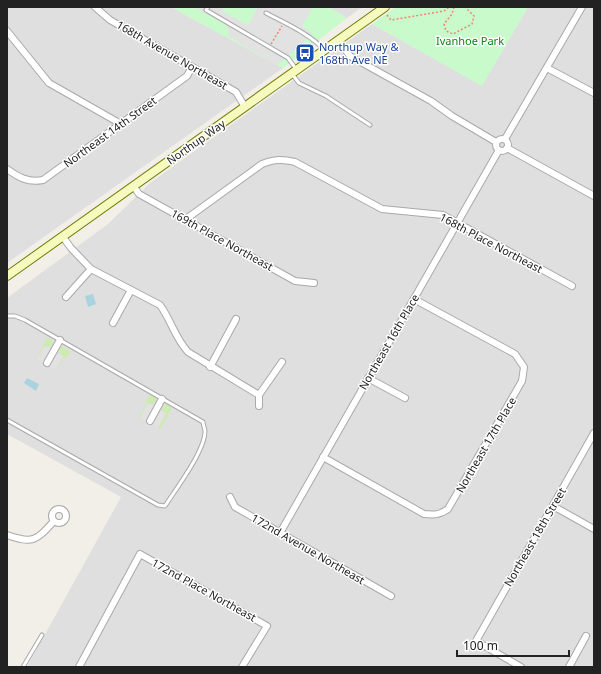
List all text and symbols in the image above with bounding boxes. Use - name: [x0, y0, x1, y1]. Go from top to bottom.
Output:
- street label: 168th Avenue Northeast: [114, 17, 231, 93]
- park label: Ivanhoe Park: [436, 33, 504, 48]
- place label: Northup Way & 168th Ave NE: [319, 39, 399, 67]
- bus stop icon: Northup Way & 168th Ave NE: [294, 42, 316, 64]
- street label: Northeast 14th Street: [60, 93, 159, 171]
- street label: Northup Way: [163, 116, 228, 167]
- street label: 169th Place Northeast: [169, 205, 276, 274]
- street label: 168th Place Northeast: [437, 209, 545, 276]
- street label: Northeast 16th Place: [355, 291, 422, 392]
- street label: Northeast 17th Place: [452, 394, 519, 495]
- street label: Northeast 18th Street: [500, 485, 569, 589]
- street label: 172nd Avenue Northeast: [249, 510, 368, 587]
- street label: 172nd Place Northeast: [149, 555, 259, 625]
- scale bar: [457, 632, 569, 658]
- text: 100 m: [463, 637, 498, 654]

